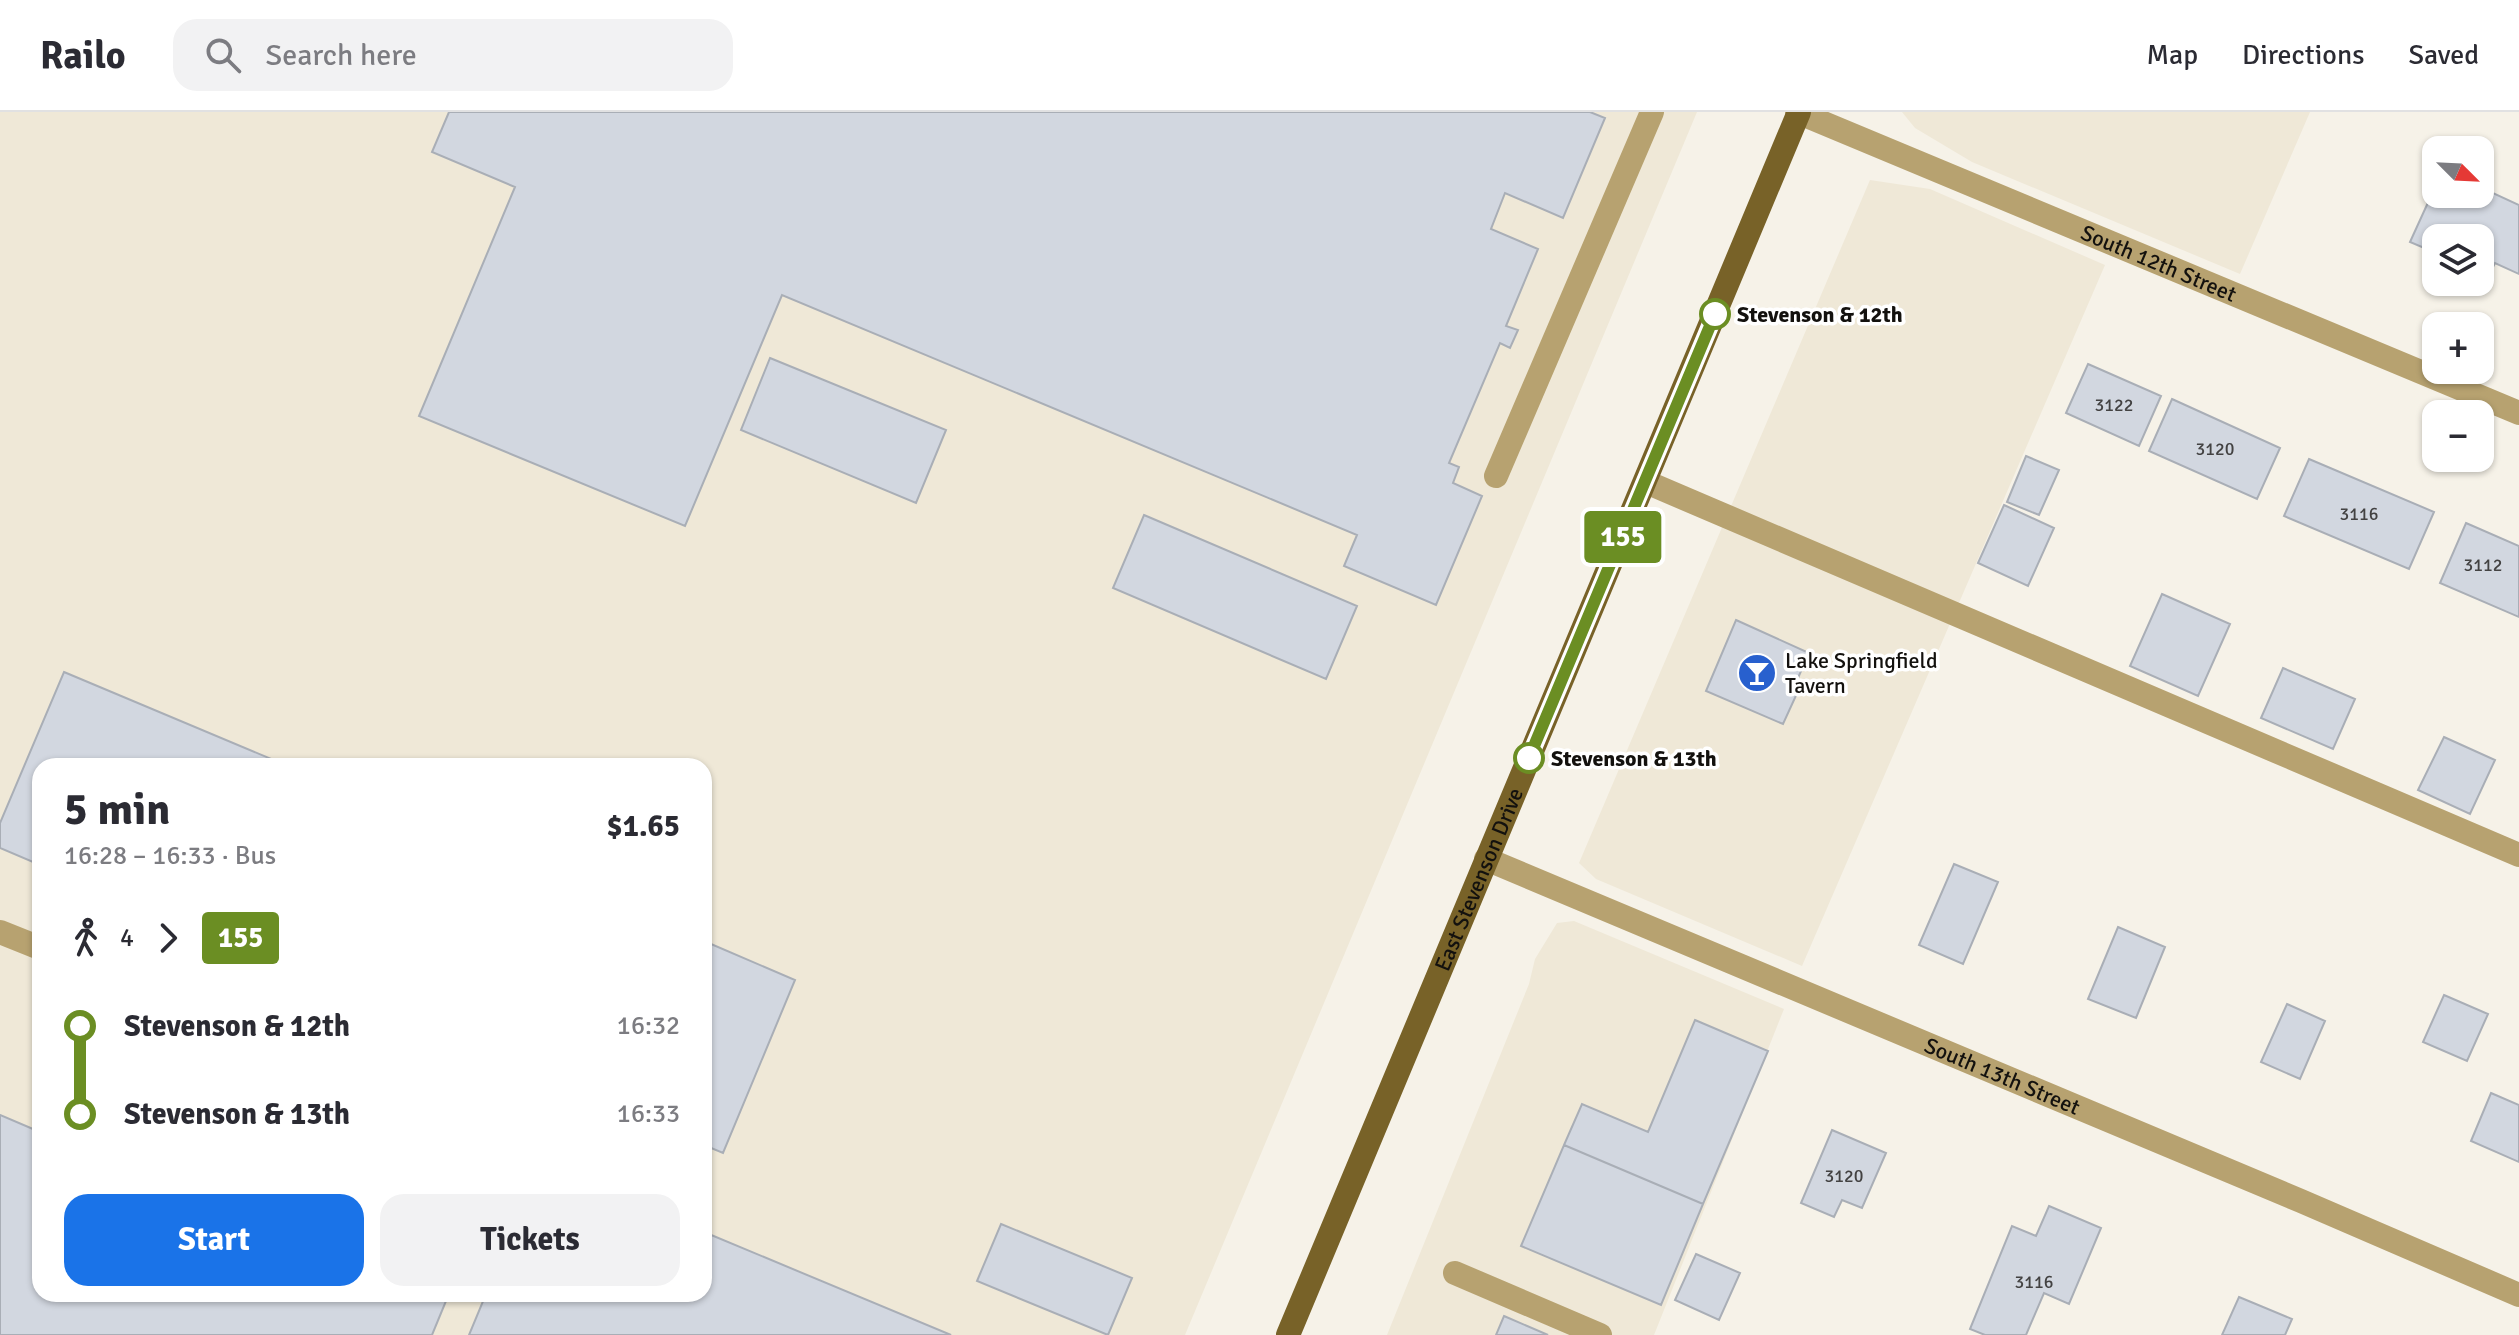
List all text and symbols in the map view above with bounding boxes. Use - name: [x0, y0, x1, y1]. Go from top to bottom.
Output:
- search box: [173, 19, 733, 91]
- text: Railo: [40, 32, 125, 79]
- icon: search: [201, 33, 245, 77]
- text: Search here: [265, 37, 417, 74]
- text: Map: [2146, 38, 2198, 72]
- text: Directions: [2242, 38, 2364, 72]
- text: Saved: [2408, 38, 2479, 72]
- north arrow: [2422, 136, 2494, 208]
- map controls: [2422, 136, 2494, 472]
- street label: South 12th Street: [2077, 219, 2241, 308]
- button: layers: [2422, 224, 2494, 296]
- marker: Stevenson & 12th: [1700, 299, 1730, 329]
- place label: Stevenson & 12th: [1737, 301, 1903, 328]
- button: +: [2422, 312, 2494, 384]
- house number: 3122: [2095, 394, 2133, 416]
- button: −: [2422, 400, 2494, 472]
- house number: 3120: [2196, 438, 2234, 460]
- house number: 3116: [2340, 503, 2378, 525]
- line badge: 155: [1577, 511, 1669, 563]
- text: 155: [1600, 520, 1646, 554]
- house number: 3112: [2464, 554, 2502, 576]
- place label: Lake Springfield Tavern: [1785, 647, 1938, 699]
- bar icon: Lake Springfield Tavern: [1736, 652, 1778, 694]
- marker: Stevenson & 13th: [1514, 743, 1544, 773]
- place label: Stevenson & 13th: [1551, 745, 1717, 772]
- text: 5 min: [64, 783, 170, 837]
- street label: East Stevenson Drive: [1429, 784, 1529, 975]
- text: $1.65: [607, 808, 680, 845]
- text: 16:28 – 16:33 · Bus: [64, 840, 276, 872]
- icon: walk: [64, 916, 108, 960]
- icon: forward: [146, 916, 190, 960]
- text: 155: [218, 921, 263, 955]
- text: 4: [120, 922, 134, 954]
- text: Stevenson & 12th: [124, 1008, 350, 1045]
- text: 16:32: [617, 1010, 680, 1042]
- street label: South 13th Street: [1920, 1032, 2084, 1121]
- text: Stevenson & 13th: [124, 1096, 350, 1133]
- text: 16:33: [617, 1098, 680, 1130]
- house number: 3120: [1825, 1165, 1863, 1187]
- button: Start: [64, 1194, 364, 1286]
- button: Tickets: [380, 1194, 680, 1286]
- house number: 3116: [2015, 1271, 2053, 1293]

